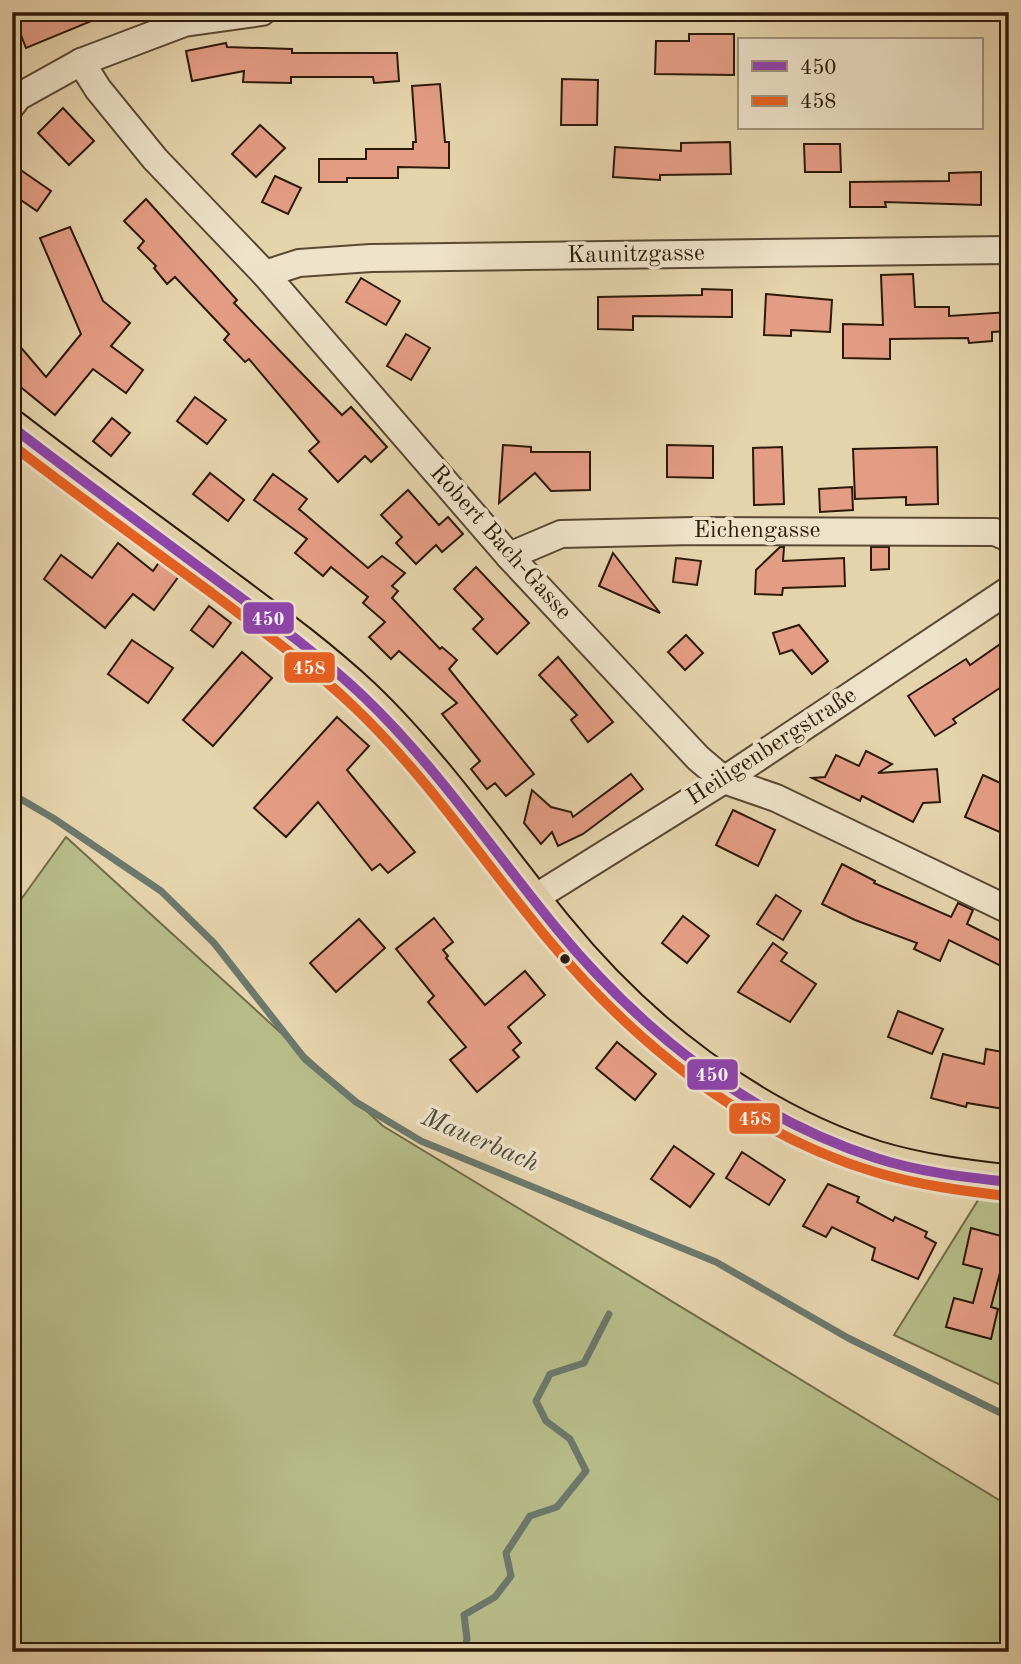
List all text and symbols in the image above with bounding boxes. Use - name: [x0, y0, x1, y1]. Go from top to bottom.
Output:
- legend: [738, 38, 982, 130]
- text: 450: [800, 58, 837, 79]
- text: 458: [800, 92, 837, 113]
- street label: Kaunitzgasse: [567, 242, 705, 268]
- street label: Robert Bach-Gasse: [424, 461, 576, 625]
- street label: Eichengasse: [693, 519, 821, 543]
- line badge: 450: [242, 601, 295, 635]
- text: 450: [251, 611, 285, 630]
- line badge: 458: [283, 651, 336, 684]
- text: 458: [292, 660, 326, 679]
- street label: Heiligenbergstraße: [683, 683, 861, 811]
- unlabelled marker: [558, 952, 572, 966]
- line badge: 450: [686, 1058, 739, 1091]
- text: 450: [695, 1067, 729, 1086]
- line badge: 458: [728, 1102, 781, 1135]
- water label: Mauerbach: [417, 1104, 542, 1177]
- text: 458: [738, 1111, 772, 1130]

